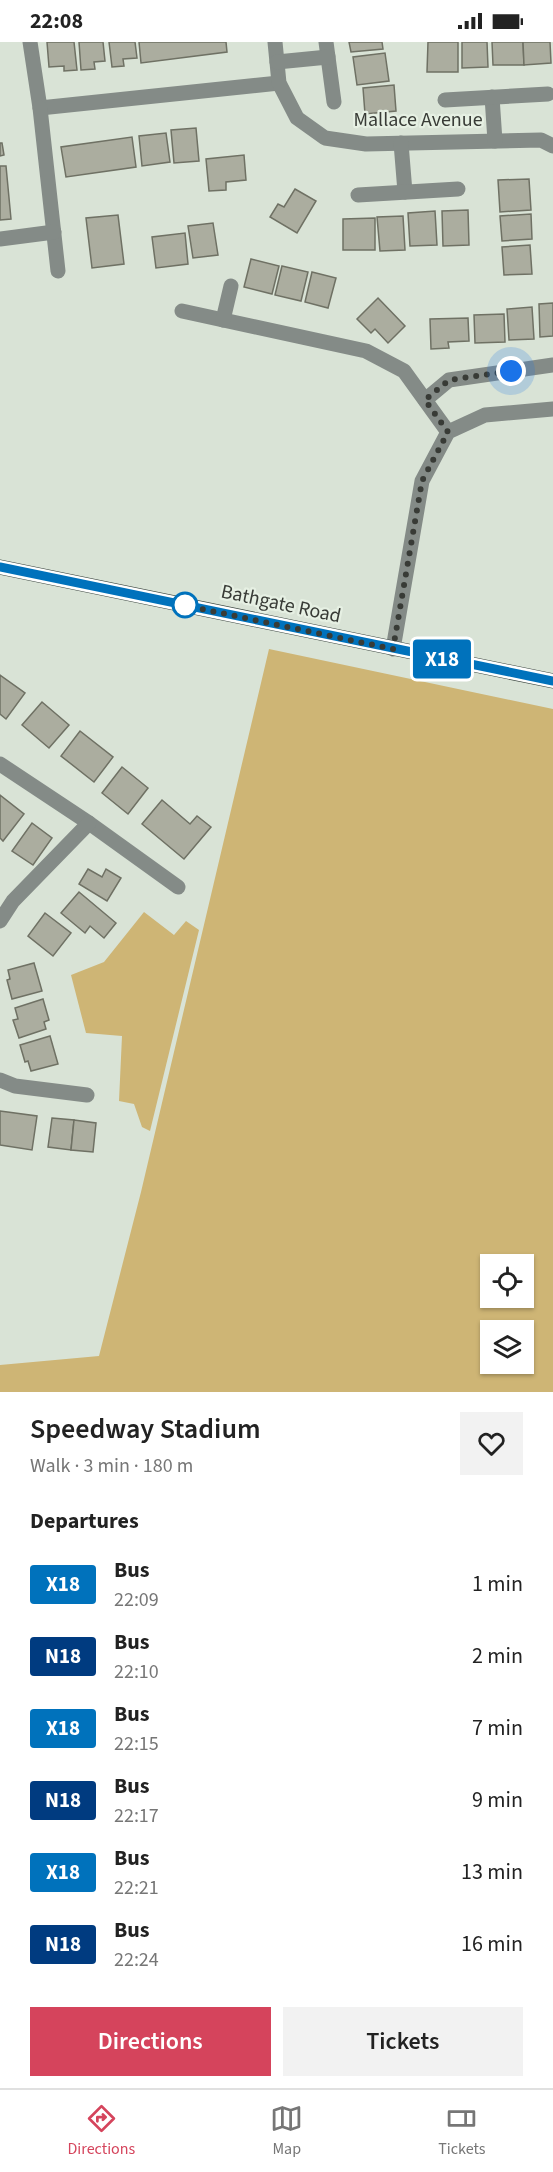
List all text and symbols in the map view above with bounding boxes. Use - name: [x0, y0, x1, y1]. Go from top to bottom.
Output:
- text: 22:08: [30, 5, 83, 37]
- street label: Mallace Avenue: [353, 106, 483, 134]
- your location: [496, 356, 526, 386]
- street label: Bathgate Road: [218, 578, 344, 630]
- unlabelled marker: [172, 592, 198, 618]
- line badge: X18: [408, 640, 476, 678]
- text: X18: [425, 644, 459, 674]
- map controls: [480, 1254, 534, 1374]
- button: locate: [480, 1254, 534, 1308]
- button: layers: [480, 1320, 534, 1374]
- text: Speedway Stadium: [30, 1409, 261, 1449]
- button: heart: [460, 1412, 523, 1475]
- text: Walk · 3 min · 180 m: [30, 1452, 193, 1480]
- text: Departures: [30, 1505, 139, 1537]
- text: Bus: [114, 1554, 150, 1586]
- text: 1 min: [472, 1568, 523, 1600]
- text: X18: [46, 1569, 80, 1599]
- text: 22:09: [114, 1586, 159, 1614]
- text: Bus: [114, 1626, 150, 1658]
- text: 2 min: [472, 1640, 523, 1672]
- text: N18: [45, 1641, 81, 1671]
- text: 22:10: [114, 1658, 159, 1686]
- text: Bus: [114, 1698, 150, 1730]
- text: 7 min: [472, 1712, 523, 1744]
- text: X18: [46, 1713, 80, 1743]
- text: 22:15: [114, 1730, 159, 1758]
- text: Bus: [114, 1770, 150, 1802]
- text: 9 min: [472, 1784, 523, 1816]
- text: N18: [45, 1785, 81, 1815]
- text: 22:17: [114, 1802, 159, 1830]
- text: Bus: [114, 1842, 150, 1874]
- text: 13 min: [461, 1856, 523, 1888]
- text: X18: [46, 1857, 80, 1887]
- text: 22:21: [114, 1874, 159, 1902]
- text: Bus: [114, 1914, 150, 1946]
- text: 16 min: [461, 1928, 523, 1960]
- text: N18: [45, 1929, 81, 1959]
- text: 22:24: [114, 1946, 159, 1974]
- button: Directions: [30, 2007, 271, 2076]
- button: Tickets: [283, 2007, 523, 2076]
- tab: Directions: [68, 2102, 135, 2160]
- tab: Map: [270, 2102, 303, 2160]
- tab: Tickets: [438, 2102, 485, 2160]

